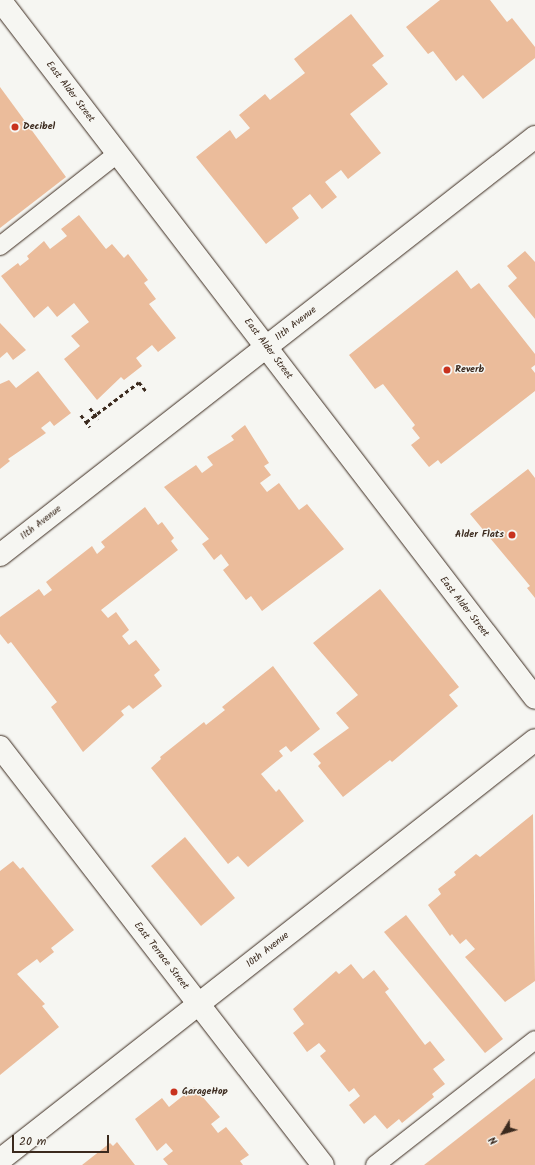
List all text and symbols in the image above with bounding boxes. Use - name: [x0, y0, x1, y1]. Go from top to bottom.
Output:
- street label: East Alder Street: [43, 59, 97, 125]
- place label: Decibel: [23, 121, 55, 133]
- marker: Decibel: [10, 122, 20, 132]
- street label: 11th Avenue: [273, 304, 319, 344]
- street label: East Alder Street: [241, 316, 295, 382]
- place label: Reverb: [455, 364, 484, 376]
- marker: Reverb: [442, 365, 452, 375]
- street label: 11th Avenue: [18, 503, 64, 543]
- place label: Alder Flats: [455, 529, 504, 541]
- marker: Alder Flats: [507, 530, 517, 540]
- street label: East Alder Street: [437, 574, 491, 640]
- street label: East Terrace Street: [131, 920, 191, 992]
- street label: 10th Avenue: [244, 930, 292, 970]
- place label: GarageHop: [182, 1086, 228, 1098]
- marker: GarageHop: [169, 1087, 179, 1097]
- north arrow: [483, 1113, 523, 1153]
- scale bar: [14, 1127, 111, 1153]
- text: 20 m: [19, 1132, 46, 1151]
- text: N: [484, 1132, 503, 1149]

